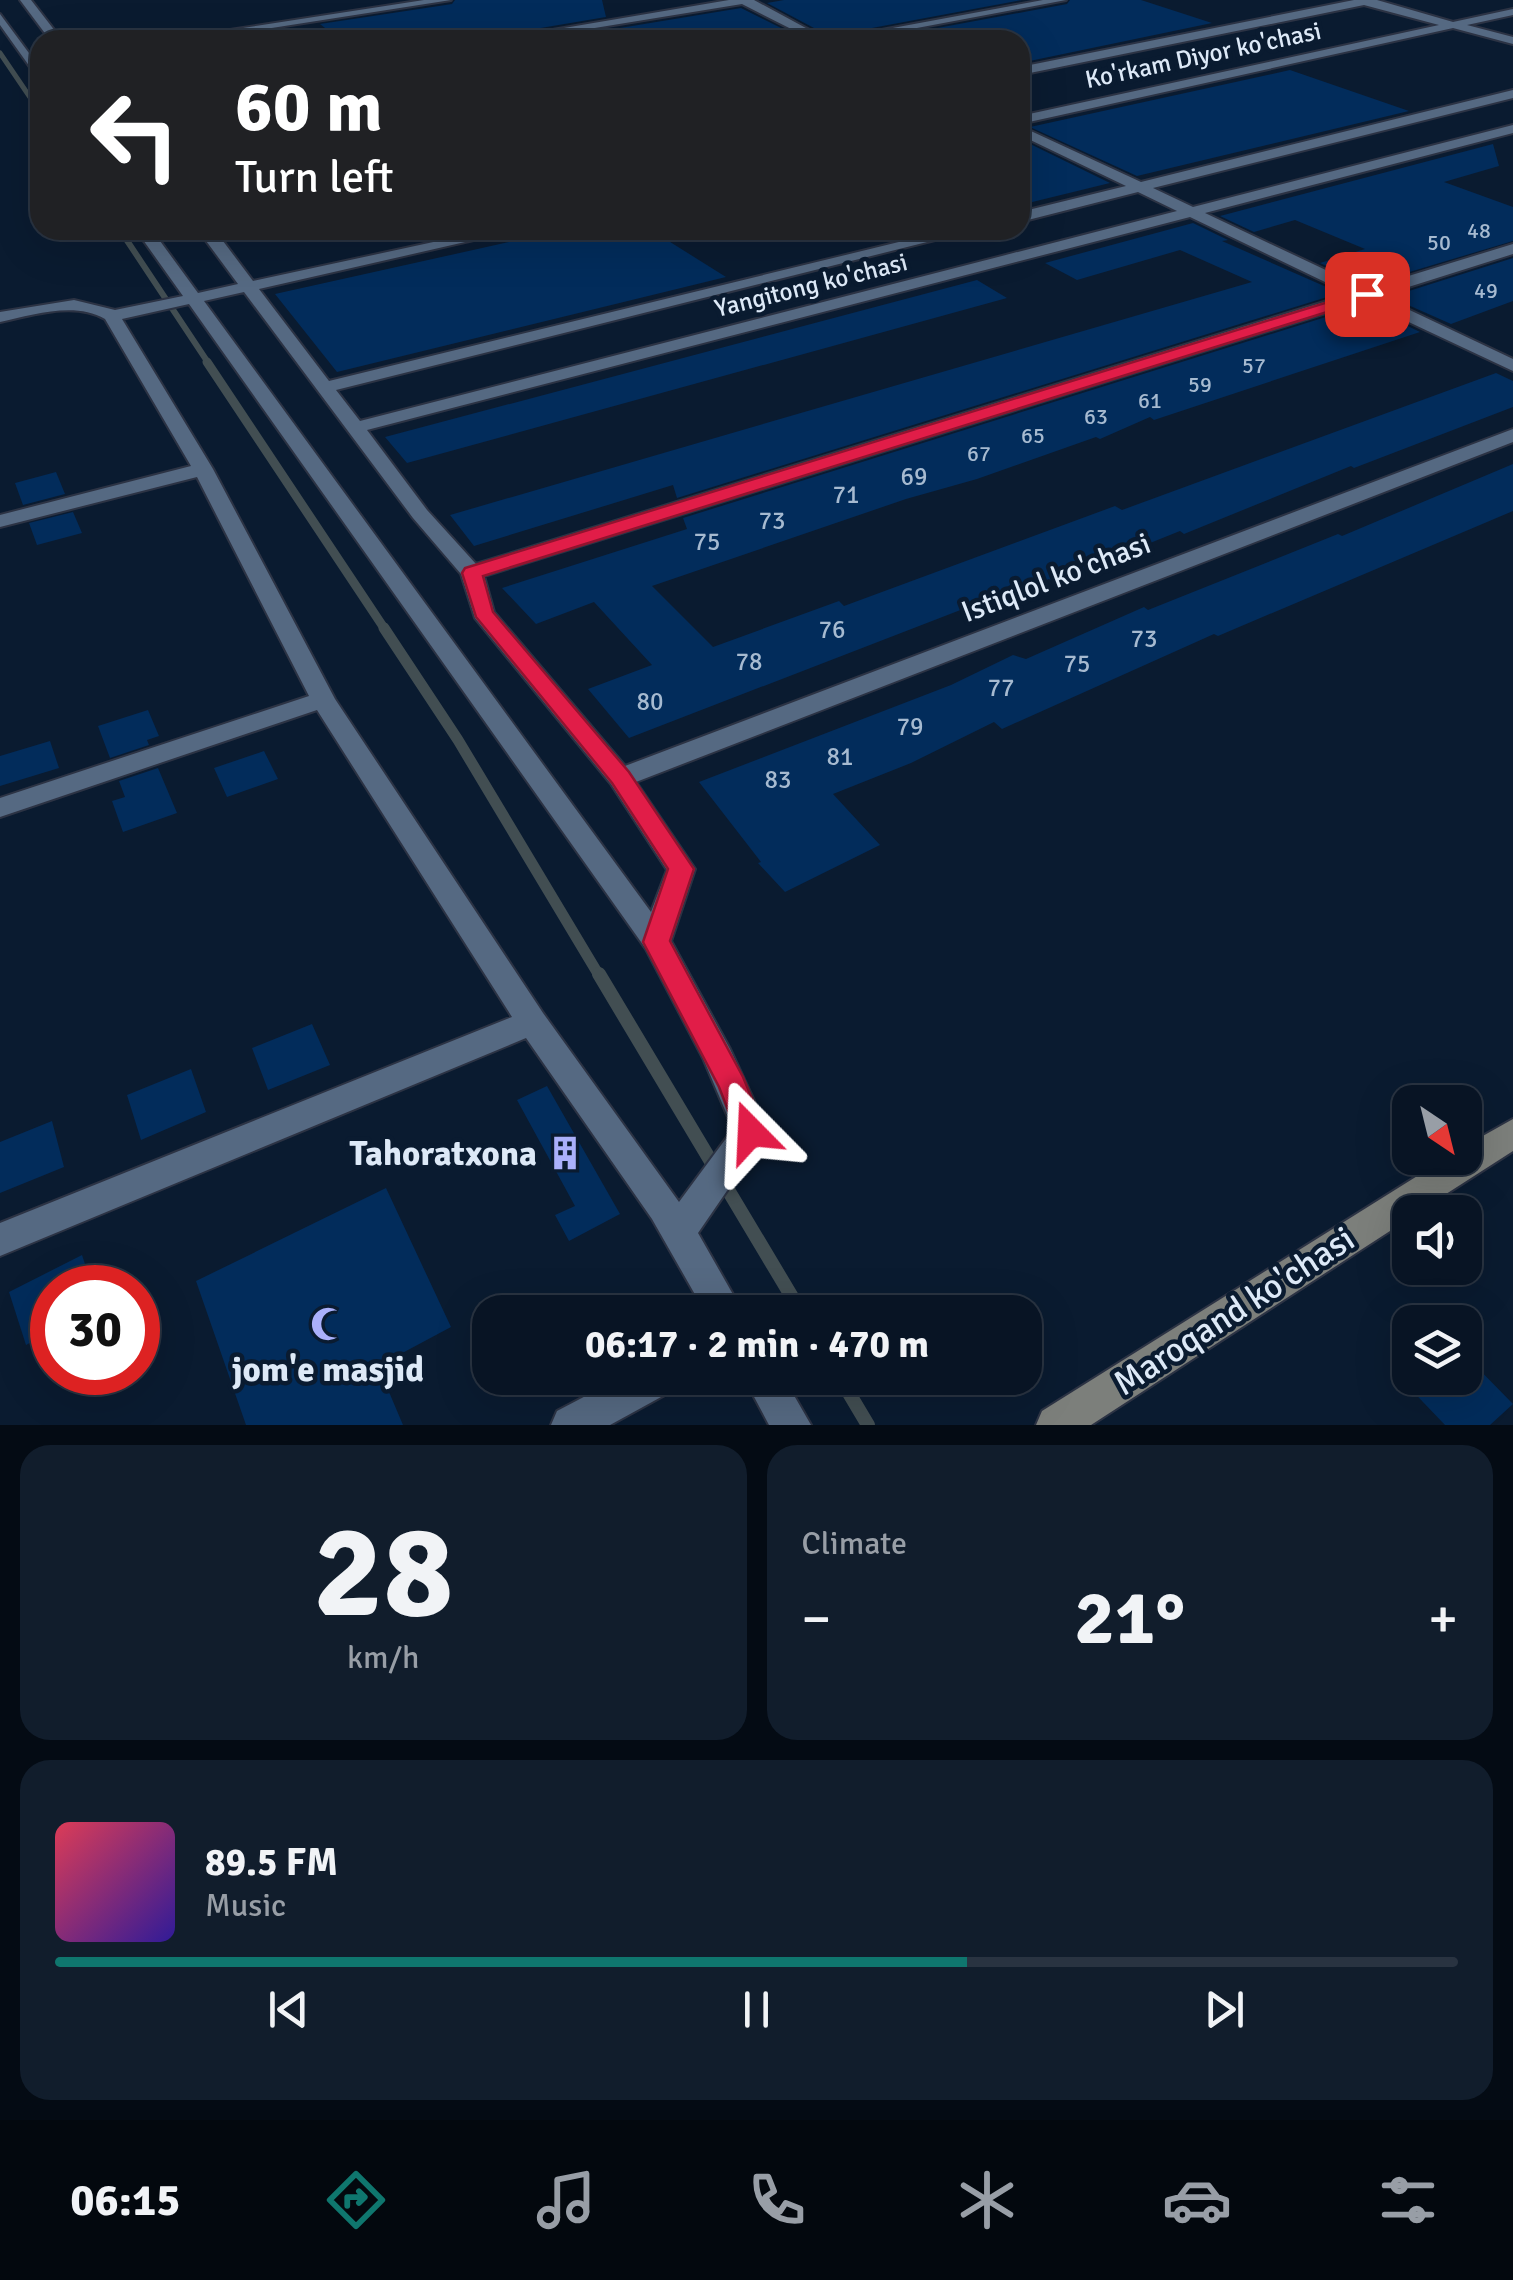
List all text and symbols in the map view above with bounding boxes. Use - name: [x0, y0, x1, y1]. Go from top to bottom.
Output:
- street label: Ko'rkam Diyor ko'chasi: [1082, 15, 1324, 95]
- text: 60 m: [235, 64, 383, 150]
- icon: left: [70, 70, 200, 200]
- text: Turn left: [235, 150, 394, 205]
- house number: 48: [1467, 217, 1491, 244]
- house number: 50: [1427, 229, 1451, 256]
- street label: Yangitong ko'chasi: [711, 246, 911, 324]
- pin: [1325, 252, 1410, 337]
- icon: arrive: [1340, 267, 1395, 322]
- house number: 49: [1474, 277, 1498, 304]
- house number: 57: [1242, 352, 1266, 379]
- house number: 59: [1188, 371, 1212, 398]
- house number: 61: [1138, 387, 1162, 414]
- house number: 63: [1084, 403, 1108, 430]
- house number: 65: [1021, 422, 1045, 449]
- house number: 67: [967, 440, 991, 467]
- house number: 69: [900, 461, 928, 492]
- house number: 71: [832, 479, 860, 510]
- house number: 73: [758, 505, 786, 536]
- street label: Istiqlol ko'chasi: [956, 525, 1156, 631]
- house number: 75: [693, 526, 721, 557]
- house number: 76: [818, 614, 846, 645]
- house number: 73: [1130, 623, 1158, 654]
- house number: 78: [735, 646, 763, 677]
- house number: 75: [1063, 648, 1091, 679]
- house number: 77: [987, 672, 1015, 703]
- house number: 80: [636, 686, 664, 717]
- house number: 79: [896, 711, 924, 742]
- house number: 81: [826, 741, 854, 772]
- house number: 83: [764, 764, 792, 795]
- position arrow: [699, 1080, 803, 1184]
- north arrow: [1392, 1085, 1482, 1175]
- map controls: [1392, 1085, 1482, 1395]
- place label: Tahoratxona: [350, 1132, 537, 1175]
- building icon: Tahoratxona: [546, 1134, 584, 1172]
- button: sound: [1392, 1195, 1482, 1285]
- street label: Maroqand ko'chasi: [1106, 1217, 1362, 1405]
- speed limit sign: 30: [30, 1265, 160, 1395]
- mosque icon: jom'e masjid: [309, 1305, 347, 1343]
- button: layers: [1392, 1305, 1482, 1395]
- text: 06:17 · 2 min · 470 m: [585, 1321, 929, 1368]
- place label: jom'e masjid: [232, 1348, 424, 1391]
- text: 28: [313, 1493, 453, 1653]
- text: Climate: [802, 1524, 907, 1563]
- text: 21°: [1074, 1572, 1185, 1665]
- text: −: [802, 1585, 831, 1653]
- text: +: [1428, 1585, 1458, 1653]
- text: km/h: [347, 1638, 419, 1677]
- text: 89.5 FM: [205, 1839, 338, 1886]
- text: Music: [205, 1886, 286, 1925]
- icon: previous: [261, 1982, 316, 2037]
- icon: pause: [729, 1982, 784, 2037]
- icon: next: [1197, 1982, 1252, 2037]
- icon: directions: [321, 2165, 391, 2235]
- icon: music: [531, 2165, 601, 2235]
- icon: phone: [742, 2165, 812, 2235]
- icon: climate: [952, 2165, 1022, 2235]
- icon: car: [1162, 2165, 1232, 2235]
- icon: filters: [1373, 2165, 1443, 2235]
- text: 06:15: [70, 2173, 181, 2228]

